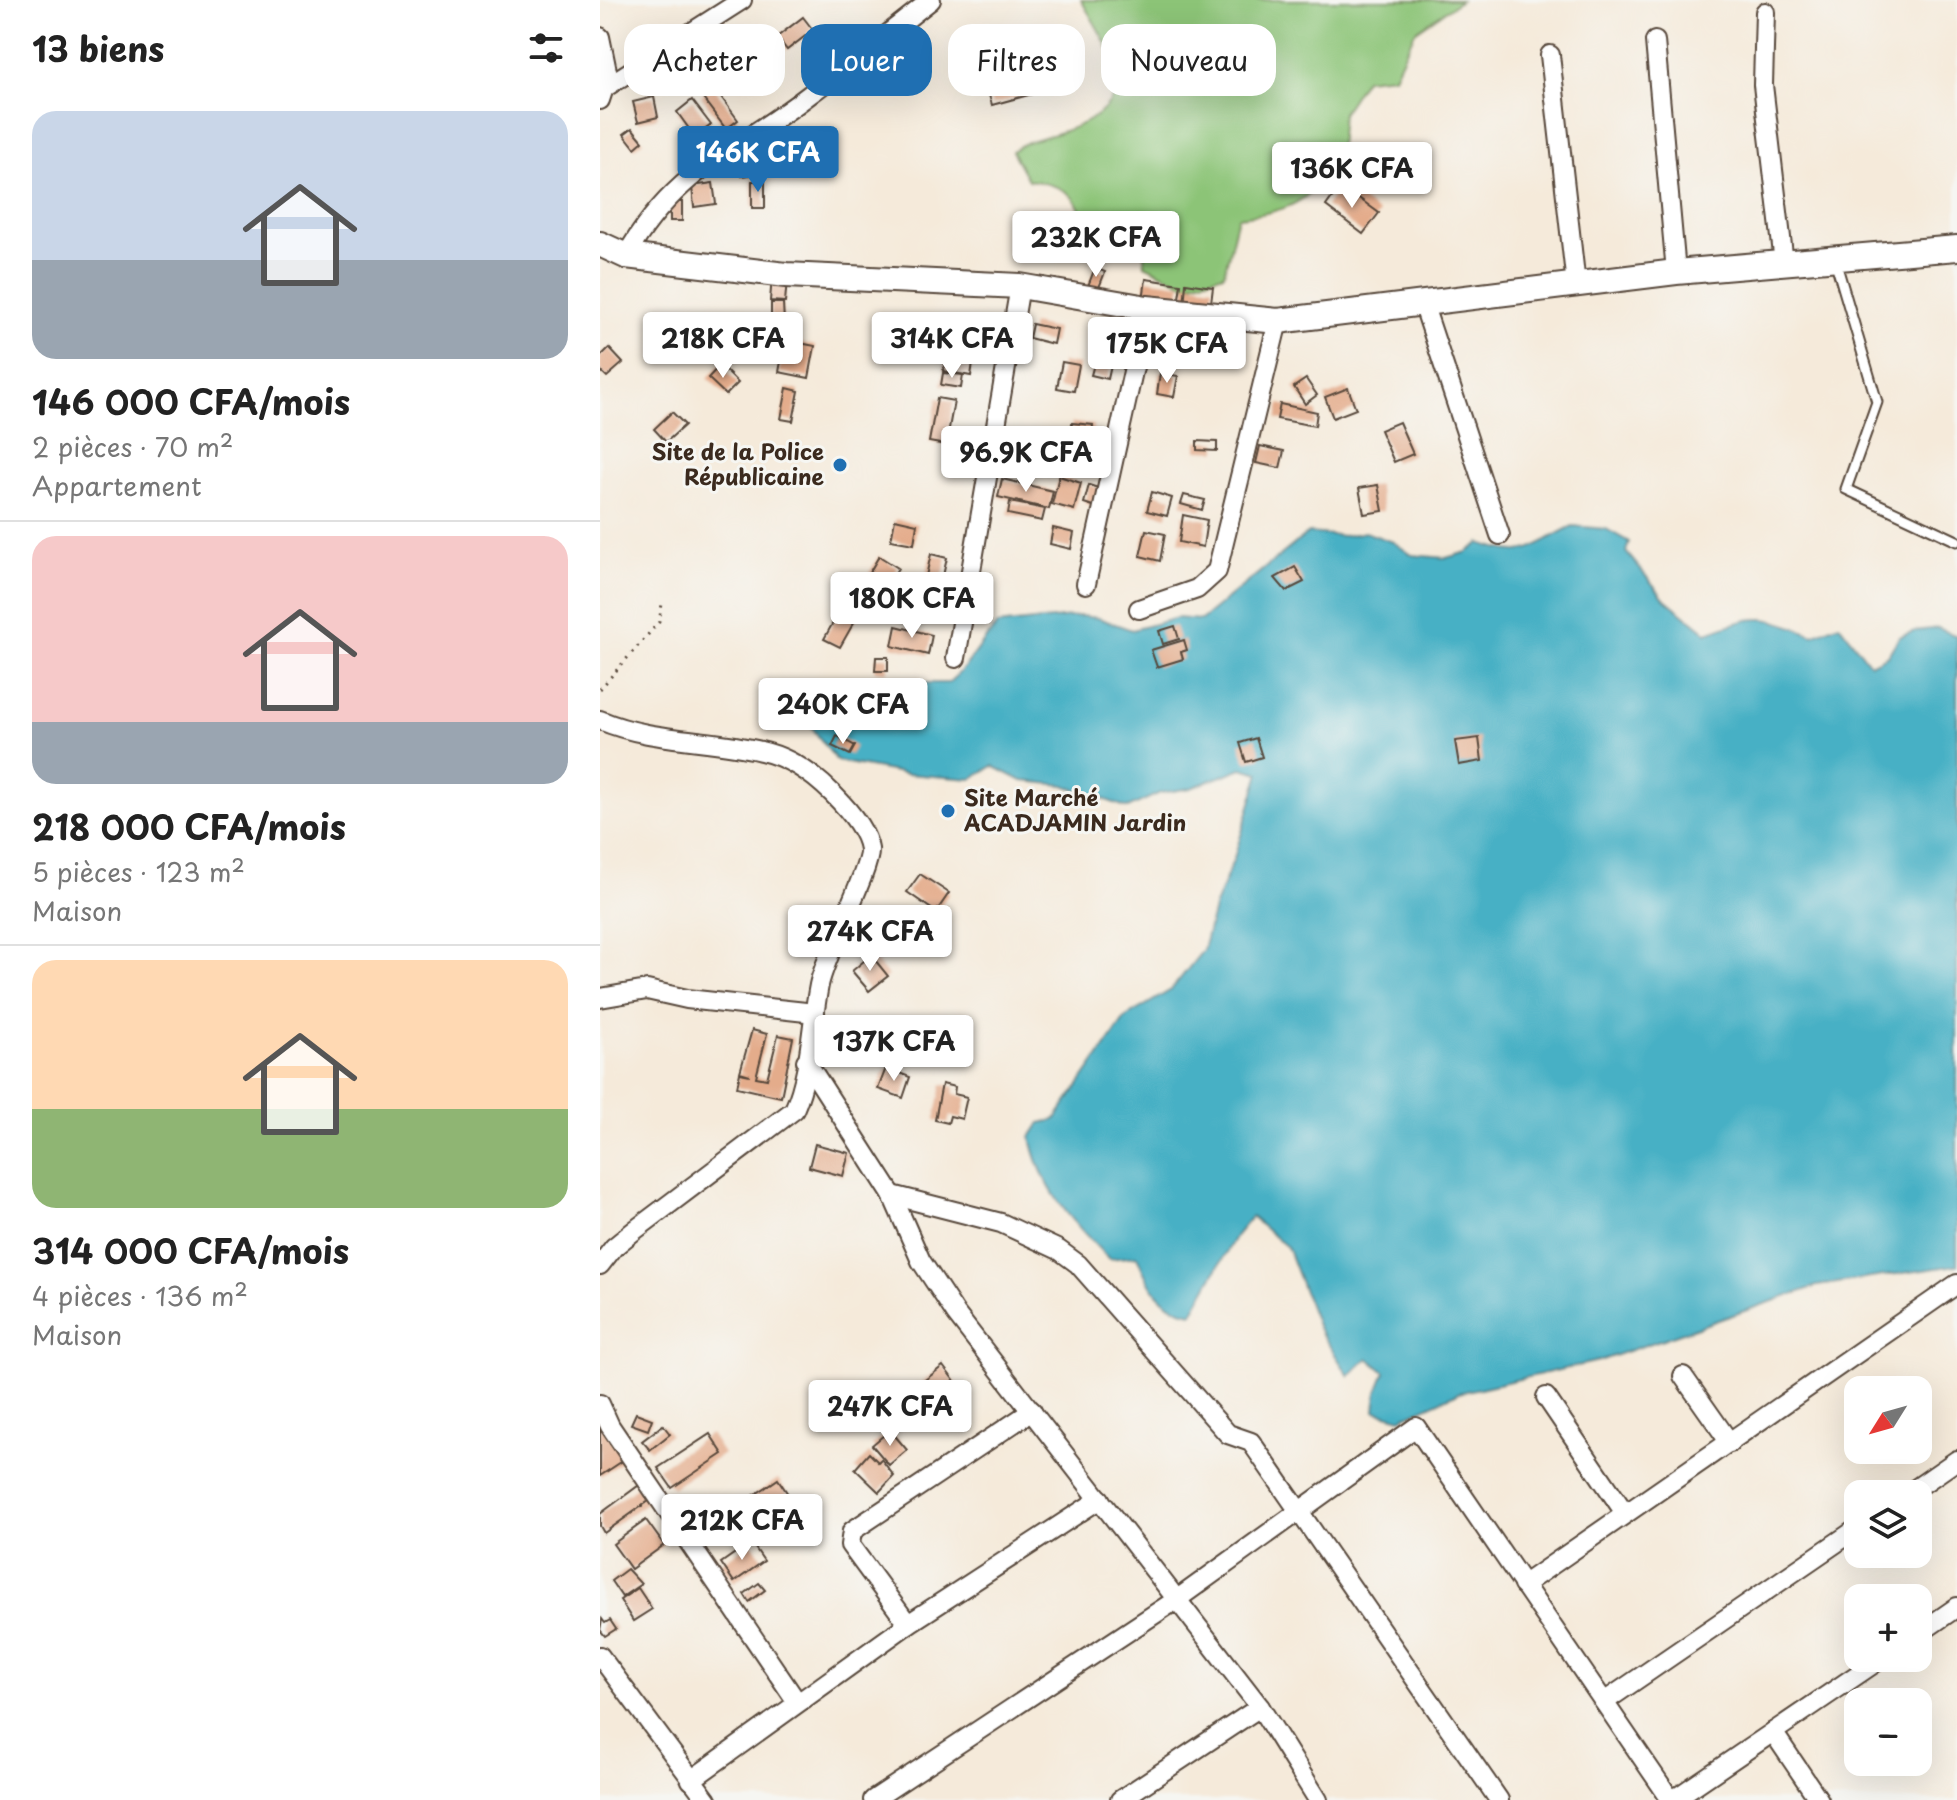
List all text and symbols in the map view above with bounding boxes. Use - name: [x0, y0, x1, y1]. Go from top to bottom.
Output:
- text: 13 biens: [32, 22, 165, 74]
- chip: Acheter: [624, 24, 785, 96]
- chip: Louer: [801, 24, 932, 96]
- chip: Filtres: [948, 24, 1085, 96]
- chip: Nouveau: [1101, 24, 1276, 96]
- icon: filters: [524, 26, 568, 70]
- pin: 146K CFA: [675, 126, 841, 194]
- text: 146K CFA: [696, 132, 820, 171]
- pin: 136K CFA: [1269, 142, 1435, 210]
- text: 136K CFA: [1290, 148, 1414, 187]
- icon: home: [228, 163, 372, 307]
- pin: 232K CFA: [1013, 211, 1179, 279]
- text: 232K CFA: [1030, 217, 1162, 256]
- pin: 218K CFA: [640, 312, 806, 380]
- pin: 314K CFA: [869, 312, 1035, 380]
- pin: 175K CFA: [1084, 317, 1250, 385]
- text: 218K CFA: [661, 318, 785, 357]
- text: 314K CFA: [890, 318, 1014, 357]
- text: 175K CFA: [1106, 323, 1228, 362]
- text: 146 000 CFA/mois: [32, 375, 350, 427]
- pin: 96.9K CFA: [934, 426, 1118, 494]
- text: 2 pièces · 70 m²: [32, 427, 233, 466]
- text: 96.9K CFA: [959, 432, 1093, 471]
- place label: Site de la Police Républicaine: [652, 434, 825, 492]
- marker: Site de la Police Républicaine: [831, 456, 849, 474]
- text: Appartement: [32, 466, 202, 505]
- pin: 180K CFA: [829, 572, 995, 640]
- text: 180K CFA: [848, 578, 976, 617]
- icon: home: [228, 588, 372, 732]
- pin: 240K CFA: [760, 678, 926, 746]
- text: 240K CFA: [777, 684, 910, 723]
- place label: Site Marché ACADJAMIN Jardin: [963, 780, 1186, 838]
- text: 218 000 CFA/mois: [32, 800, 346, 852]
- marker: Site Marché ACADJAMIN Jardin: [939, 802, 957, 820]
- text: 5 pièces · 123 m²: [32, 852, 245, 891]
- text: Maison: [32, 891, 122, 930]
- pin: 274K CFA: [787, 905, 953, 973]
- text: 274K CFA: [806, 911, 934, 950]
- icon: home: [228, 1012, 372, 1156]
- pin: 137K CFA: [811, 1015, 977, 1083]
- text: 137K CFA: [832, 1021, 956, 1060]
- text: 314 000 CFA/mois: [32, 1224, 349, 1276]
- text: 4 pièces · 136 m²: [32, 1276, 248, 1315]
- text: Maison: [32, 1315, 122, 1354]
- north arrow: [1844, 1376, 1932, 1464]
- map controls: [1844, 1376, 1932, 1776]
- pin: 247K CFA: [807, 1380, 973, 1448]
- text: 247K CFA: [827, 1386, 953, 1425]
- button: layers: [1844, 1480, 1932, 1568]
- pin: 212K CFA: [659, 1494, 825, 1562]
- text: 212K CFA: [679, 1500, 805, 1539]
- button: +: [1844, 1584, 1932, 1672]
- button: −: [1844, 1688, 1932, 1776]

